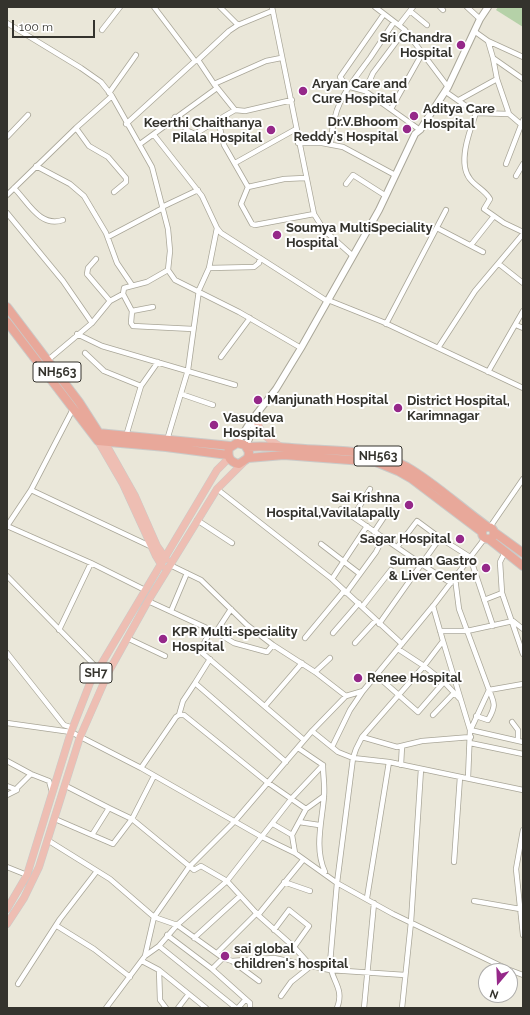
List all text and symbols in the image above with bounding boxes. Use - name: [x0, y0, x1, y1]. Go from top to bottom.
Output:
- scale bar: [14, 12, 97, 38]
- text: 100 m: [19, 20, 53, 34]
- place label: Sri Chandra Hospital: [380, 30, 452, 61]
- marker: Sri Chandra Hospital: [455, 39, 467, 51]
- place label: Aryan Care and Cure Hospital: [312, 76, 407, 107]
- marker: Aryan Care and Cure Hospital: [297, 85, 309, 97]
- place label: Aditya Care Hospital: [423, 101, 495, 132]
- marker: Aditya Care Hospital: [408, 110, 420, 122]
- place label: Dr.V.Bhoom Reddy's Hospital: [293, 114, 398, 145]
- place label: Keerthi Chaithanya Pilala Hospital: [144, 115, 262, 146]
- marker: Dr.V.Bhoom Reddy's Hospital: [401, 123, 413, 135]
- marker: Keerthi Chaithanya Pilala Hospital: [265, 124, 277, 136]
- place label: Soumya MultiSpeciality Hospital: [286, 220, 433, 251]
- marker: Soumya MultiSpeciality Hospital: [271, 229, 283, 241]
- road number: NH563: [33, 362, 81, 382]
- place label: Manjunath Hospital: [267, 392, 388, 408]
- place label: District Hospital, Karimnagar: [407, 393, 510, 424]
- marker: Manjunath Hospital: [252, 394, 264, 406]
- marker: District Hospital, Karimnagar: [392, 402, 404, 414]
- place label: Vasudeva Hospital: [223, 410, 283, 441]
- marker: Vasudeva Hospital: [208, 419, 220, 431]
- road number: NH563: [354, 446, 402, 466]
- place label: Sai Krishna Hospital,Vavilalapally: [266, 490, 400, 521]
- marker: Sai Krishna Hospital,Vavilalapally: [403, 499, 415, 511]
- place label: Sagar Hospital: [360, 531, 451, 547]
- marker: Sagar Hospital: [454, 533, 466, 545]
- place label: Suman Gastro & Liver Center: [389, 553, 477, 584]
- marker: Suman Gastro & Liver Center: [480, 562, 492, 574]
- place label: KPR Multi-speciality Hospital: [172, 624, 298, 655]
- marker: KPR Multi-speciality Hospital: [157, 633, 169, 645]
- road number: SH7: [80, 663, 112, 683]
- place label: Renee Hospital: [367, 670, 462, 686]
- marker: Renee Hospital: [352, 672, 364, 684]
- place label: sai global children's hospital: [234, 941, 348, 972]
- marker: sai global children's hospital: [219, 950, 231, 962]
- north arrow: [478, 963, 518, 1003]
- text: N: [488, 986, 500, 1001]

